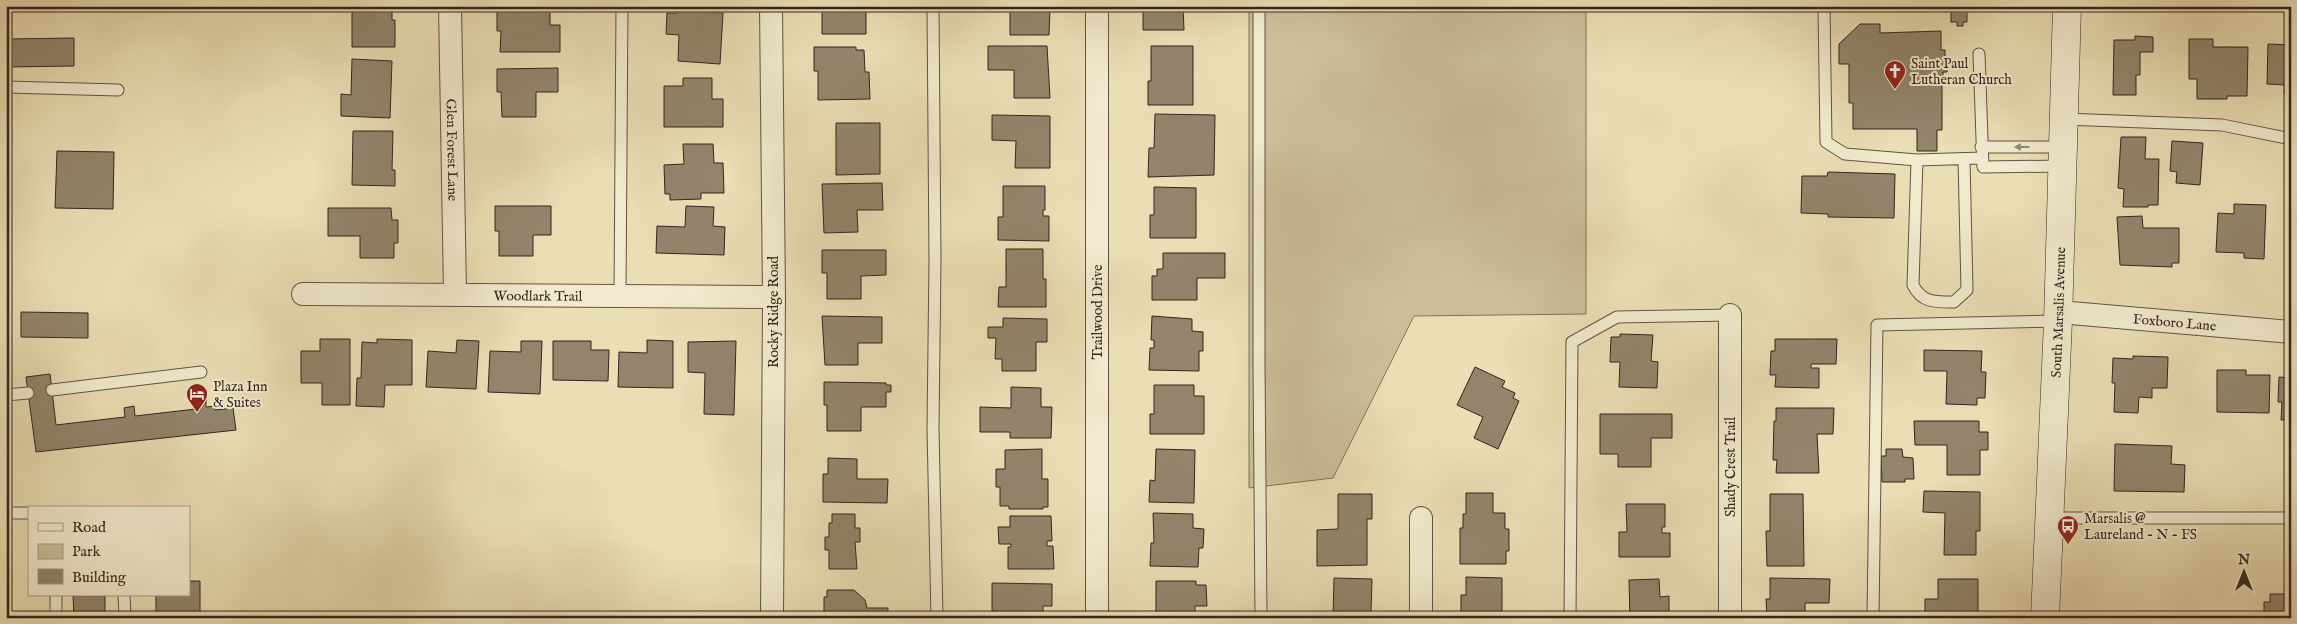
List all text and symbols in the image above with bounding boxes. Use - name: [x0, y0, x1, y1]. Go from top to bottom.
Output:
- place label: Saint Paul Lutheran Church: [1911, 55, 2012, 89]
- church icon: Saint Paul Lutheran Church: [1883, 59, 1907, 90]
- street label: Glen Forest Lane: [442, 99, 461, 202]
- one-way arrow: [2014, 143, 2030, 151]
- street label: South Marsalis Avenue: [2048, 246, 2070, 378]
- street label: Rocky Ridge Road: [765, 255, 783, 368]
- street label: Trailwood Drive: [1089, 264, 1107, 359]
- street label: Woodlark Trail: [494, 287, 583, 306]
- street label: Foxboro Lane: [2132, 310, 2218, 336]
- place label: Plaza Inn & Suites: [213, 378, 268, 412]
- hotel icon: Plaza Inn & Suites: [185, 382, 209, 413]
- street label: Shady Crest Trail: [1722, 417, 1740, 517]
- legend: [28, 506, 190, 596]
- place label: Marsalis @ Laureland - N - FS: [2084, 510, 2197, 544]
- bus stop icon: Marsalis @ Laureland - N - FS: [2056, 514, 2080, 545]
- text: Road: [72, 518, 107, 537]
- text: Park: [72, 542, 102, 561]
- north arrow: [2220, 546, 2270, 596]
- text: N: [2237, 551, 2250, 569]
- text: Building: [72, 568, 127, 587]

